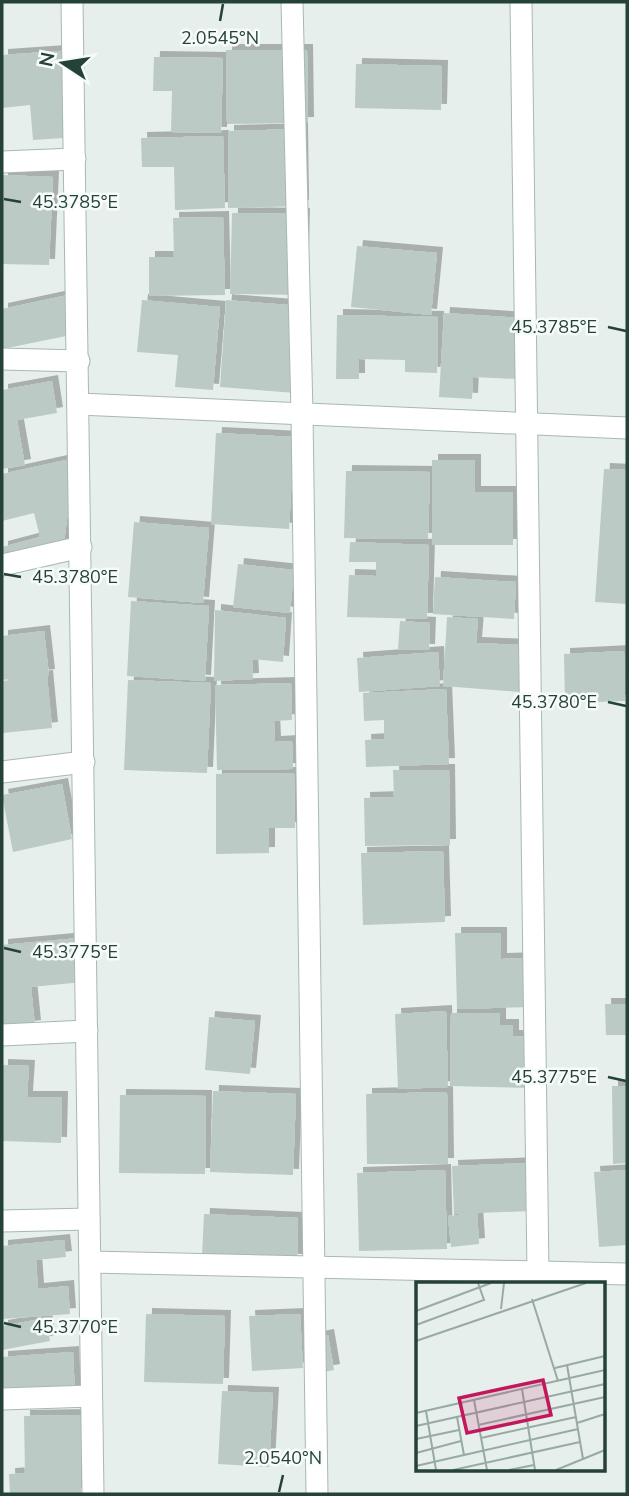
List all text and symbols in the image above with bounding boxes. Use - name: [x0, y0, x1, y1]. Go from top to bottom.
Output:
- text: 2.0545°N: [181, 26, 259, 50]
- north arrow: [28, 28, 98, 98]
- text: N: [33, 50, 62, 69]
- text: 45.3785°E: [32, 190, 118, 214]
- text: 45.3785°E: [511, 315, 597, 339]
- text: 45.3780°E: [32, 565, 118, 589]
- text: 45.3780°E: [511, 690, 597, 714]
- text: 45.3775°E: [32, 940, 118, 964]
- text: 45.3775°E: [511, 1065, 597, 1089]
- inset map: [416, 1282, 604, 1472]
- text: 45.3770°E: [32, 1315, 118, 1339]
- text: 2.0540°N: [244, 1446, 322, 1470]

